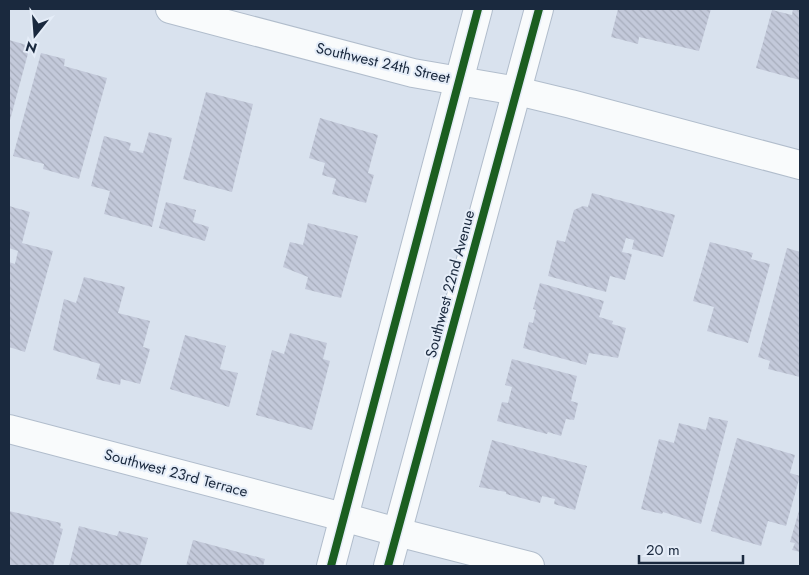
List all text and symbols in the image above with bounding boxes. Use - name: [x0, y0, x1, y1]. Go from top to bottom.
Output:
- north arrow: [10, 10, 60, 60]
- text: N: [23, 36, 39, 59]
- street label: Southwest 24th Street: [314, 37, 452, 89]
- street label: Southwest 22nd Avenue: [420, 207, 480, 360]
- street label: Southwest 23rd Terrace: [102, 443, 251, 503]
- scale bar: [639, 532, 743, 564]
- text: 20 m: [646, 539, 680, 561]

